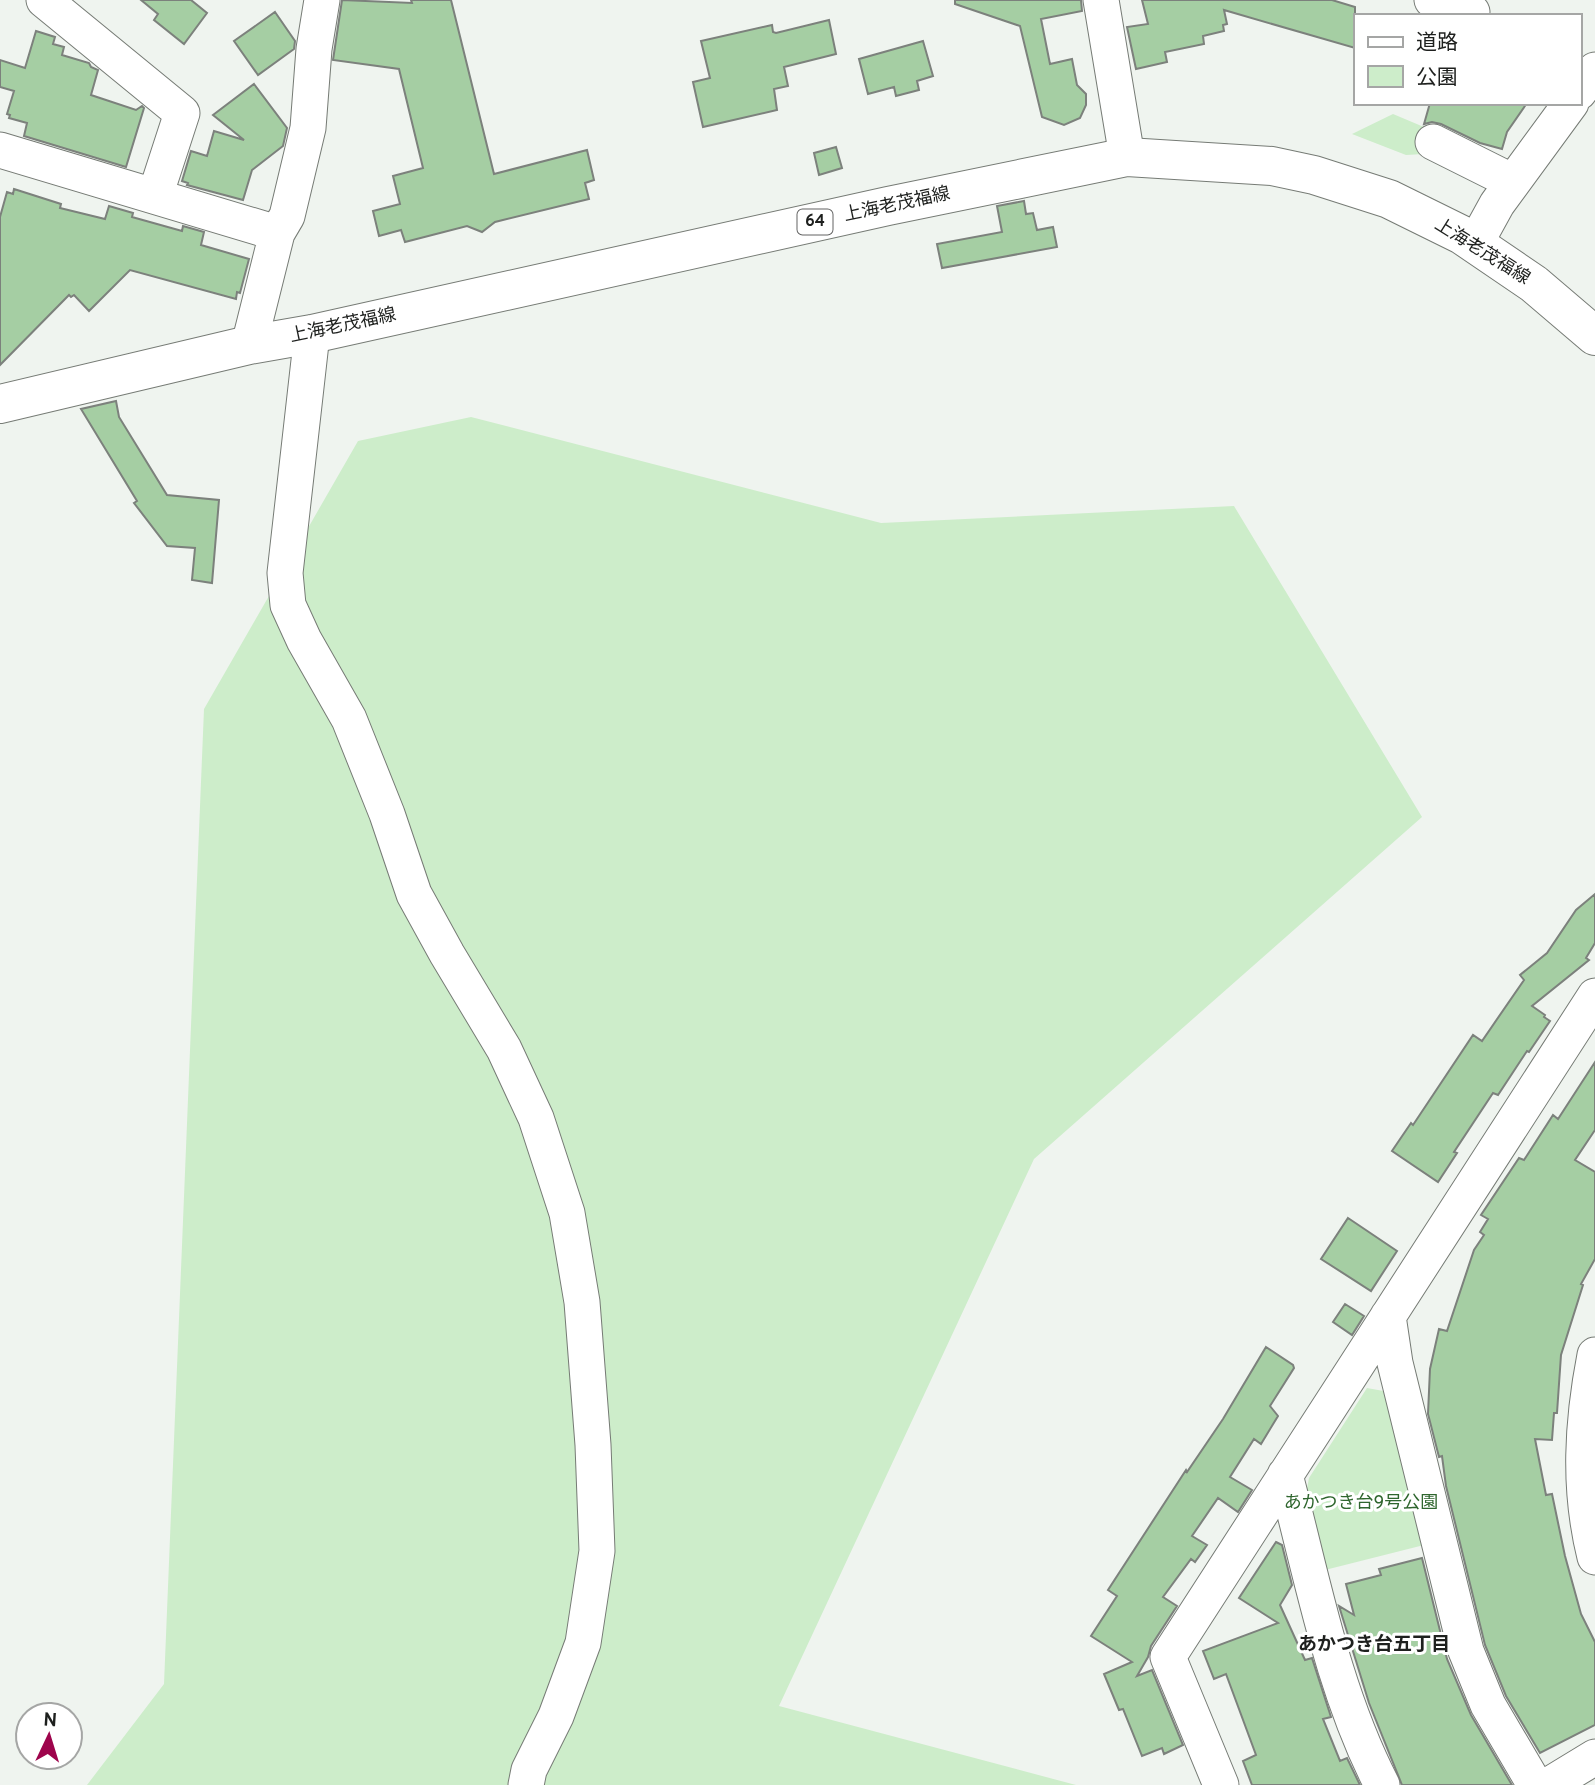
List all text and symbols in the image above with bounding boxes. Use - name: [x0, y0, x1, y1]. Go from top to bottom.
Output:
- legend: [1354, 14, 1581, 105]
- text: 道路: [1416, 30, 1458, 57]
- text: 公園: [1416, 65, 1458, 92]
- street label: 上海老茂福線: [842, 183, 952, 227]
- road number: 64: [798, 210, 832, 234]
- street label: 上海老茂福線: [1430, 214, 1534, 290]
- street label: 上海老茂福線: [288, 304, 398, 348]
- park label: あかつき台9号公園: [1284, 1492, 1438, 1515]
- district label: あかつき台五丁目: [1298, 1633, 1450, 1657]
- north arrow: [14, 1701, 84, 1771]
- text: N: [42, 1709, 58, 1733]

